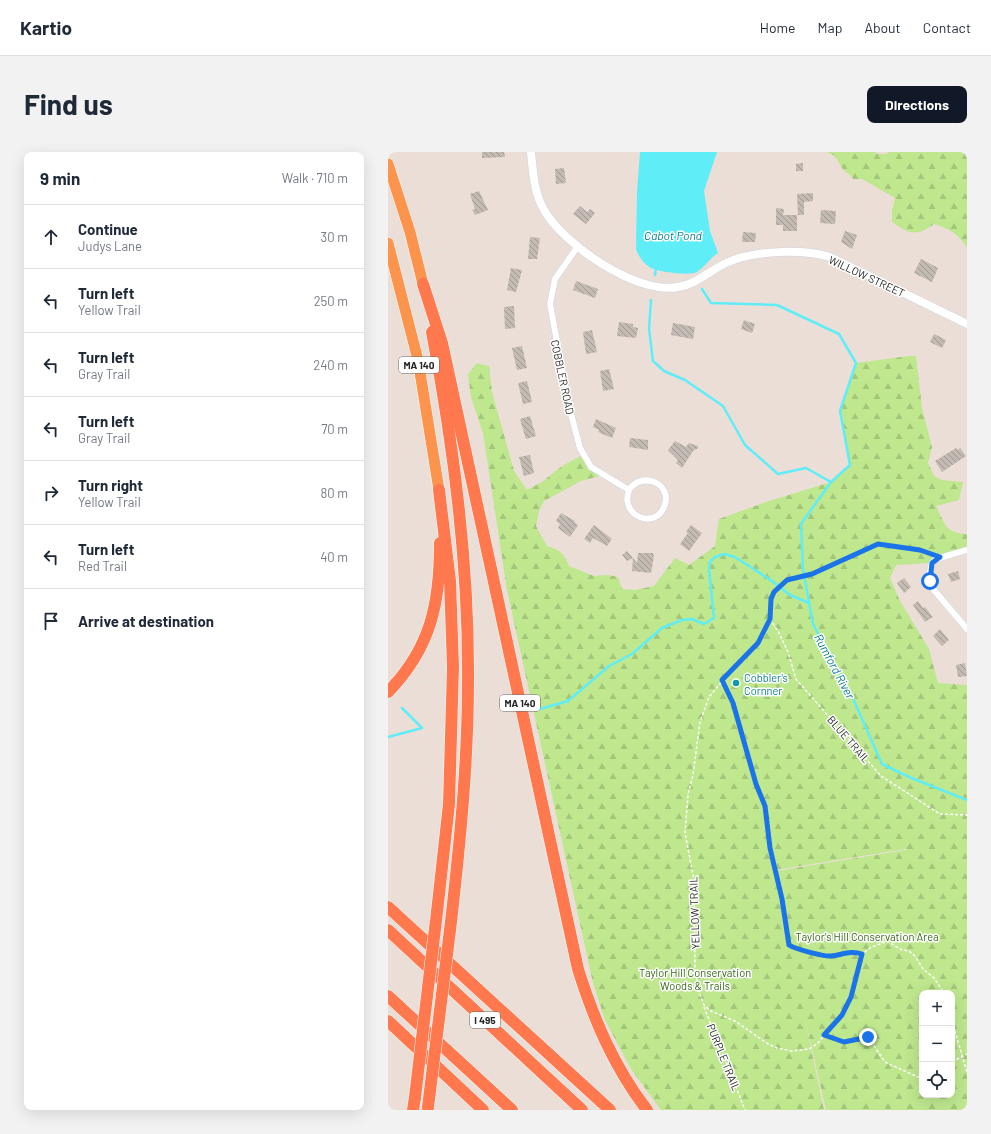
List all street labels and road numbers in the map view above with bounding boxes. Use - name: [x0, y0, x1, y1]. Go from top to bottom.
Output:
- street label: WILLOW STREET: [827, 253, 907, 299]
- street label: COBBLER ROAD: [549, 338, 577, 416]
- road number: MA 140: [399, 357, 439, 373]
- road number: MA 140: [500, 695, 540, 711]
- street label: BLUE TRAIL: [825, 713, 873, 765]
- street label: YELLOW TRAIL: [686, 876, 702, 950]
- road number: I 495: [470, 1012, 500, 1028]
- street label: PURPLE TRAIL: [705, 1022, 743, 1092]

